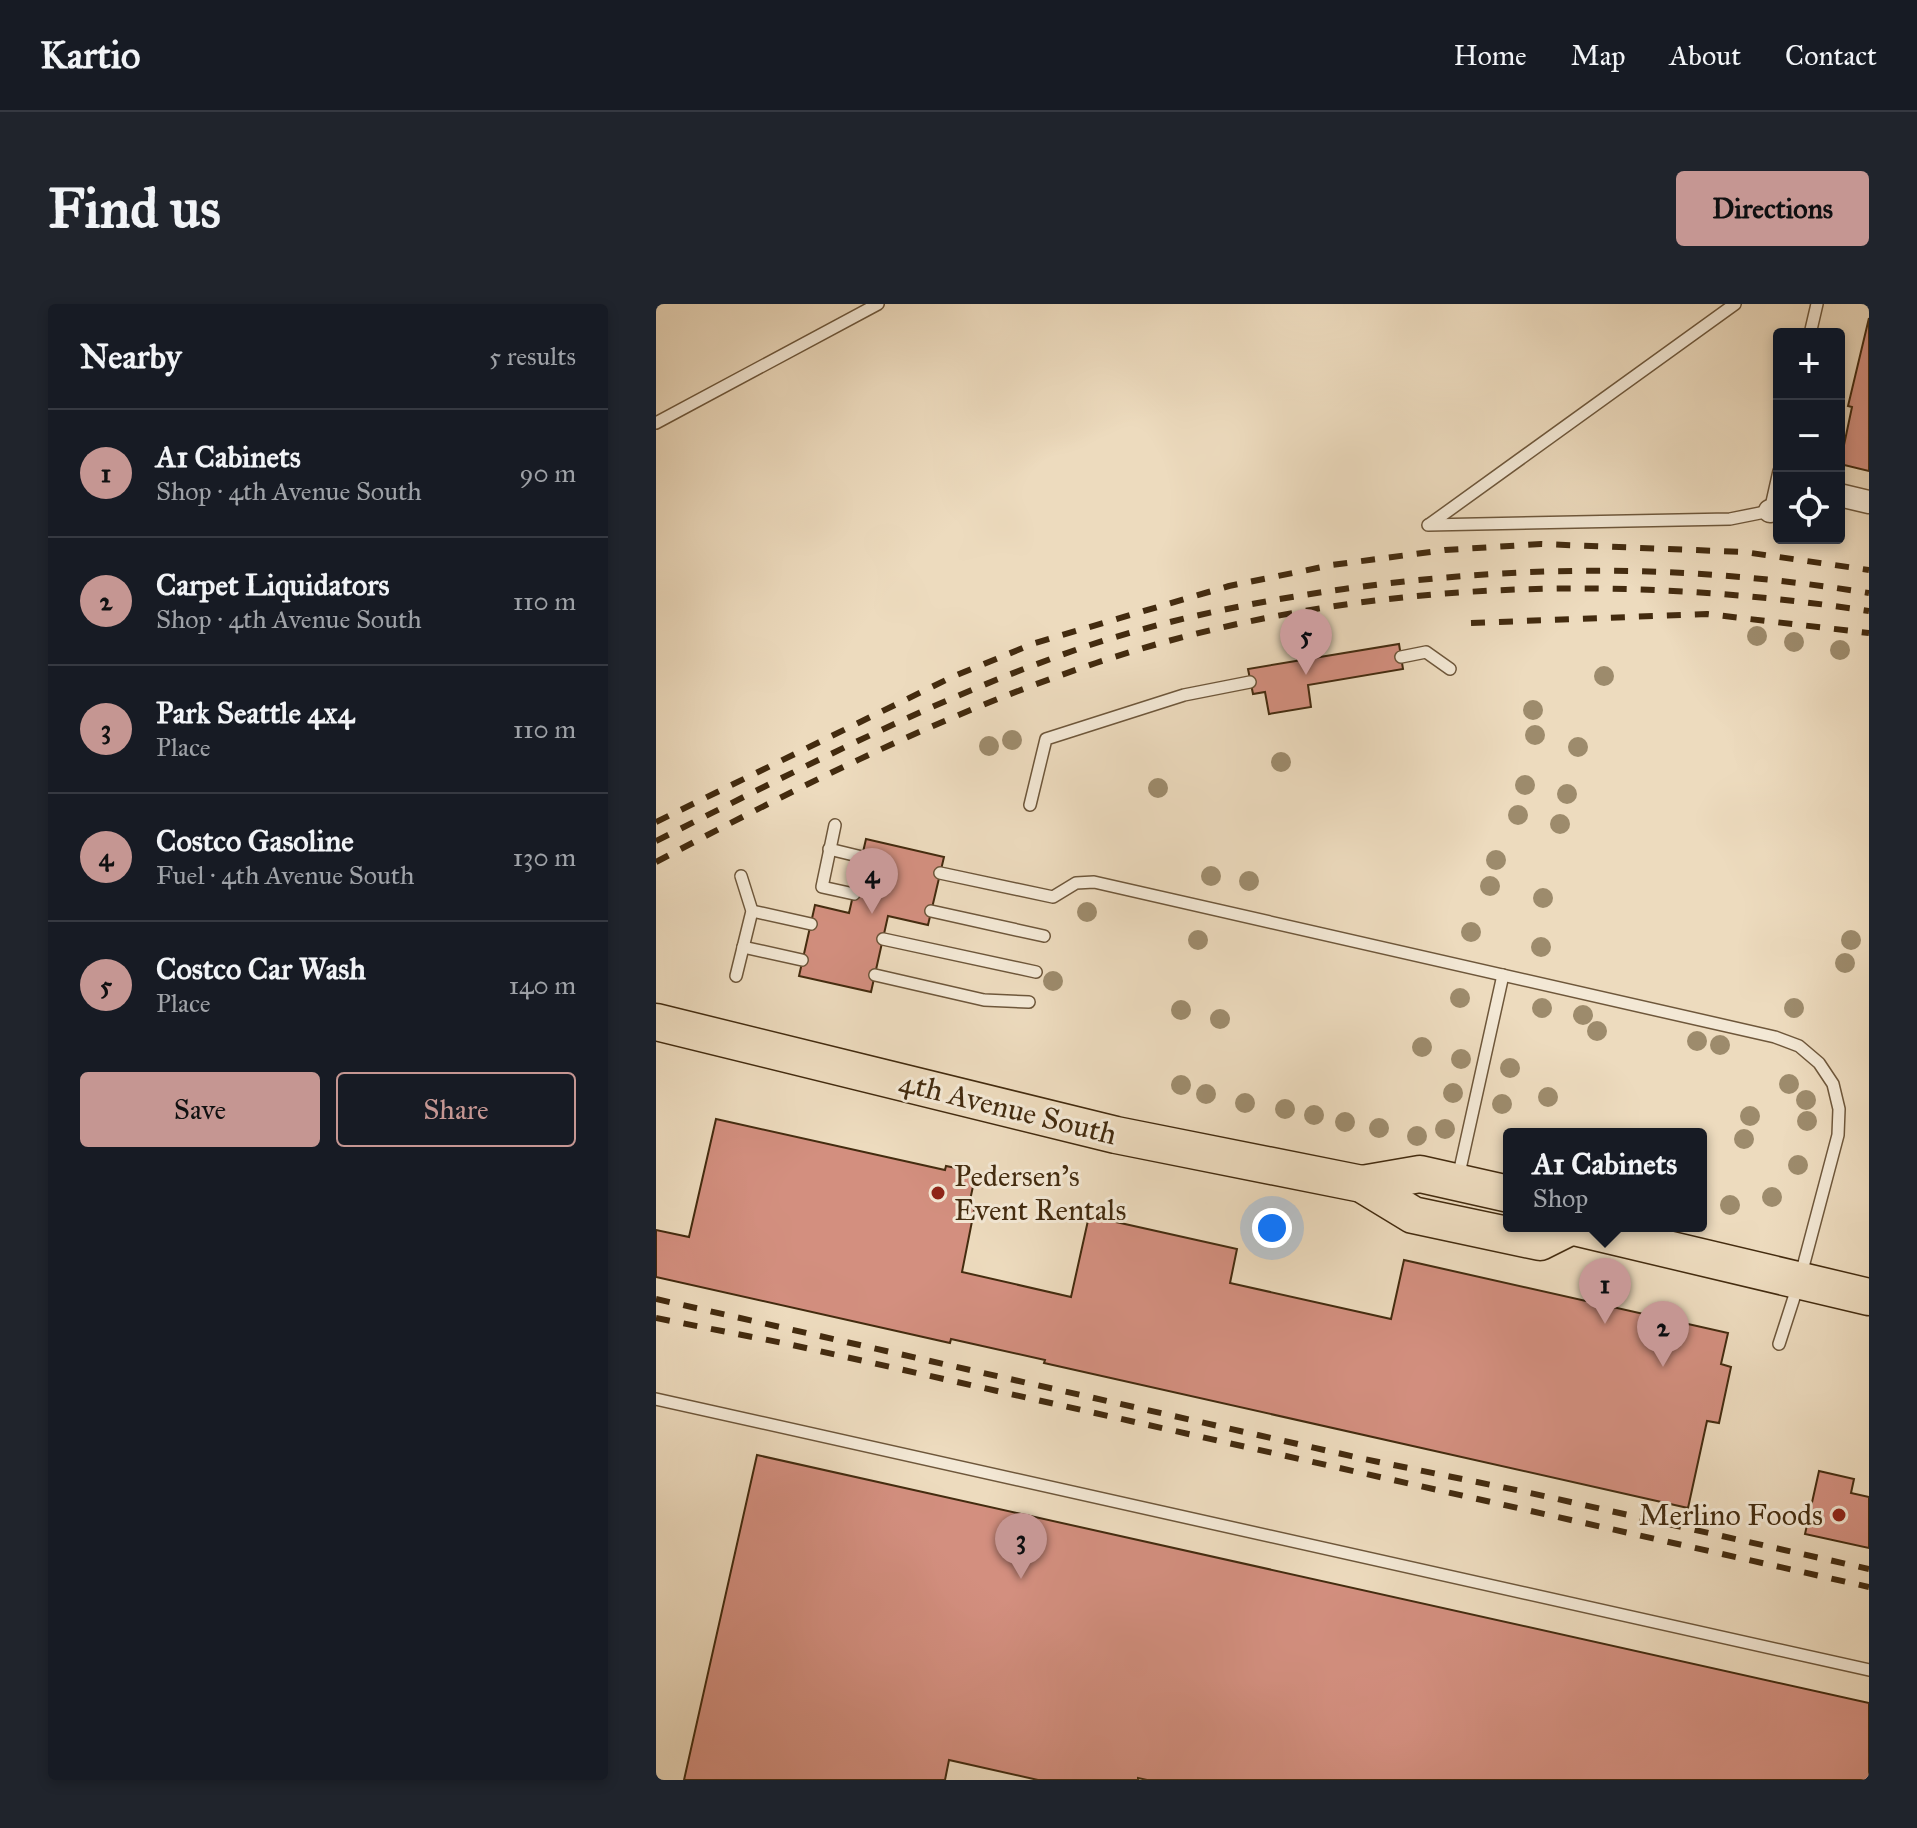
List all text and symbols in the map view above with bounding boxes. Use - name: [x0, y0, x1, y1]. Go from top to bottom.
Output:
- text: Kartio: [40, 32, 140, 78]
- text: Home: [1454, 38, 1527, 73]
- text: Map: [1571, 38, 1625, 73]
- text: About: [1669, 38, 1741, 73]
- text: Contact: [1785, 38, 1877, 73]
- button: Directions: [1676, 171, 1869, 246]
- text: Find us: [48, 174, 221, 242]
- map controls: [1773, 328, 1845, 544]
- button: +: [1773, 328, 1845, 400]
- text: Nearby: [80, 336, 182, 377]
- text: 5 results: [489, 340, 576, 372]
- button: −: [1773, 400, 1845, 472]
- text: A1 Cabinets: [156, 439, 301, 475]
- text: 1: [101, 457, 111, 489]
- text: 90 m: [519, 457, 576, 489]
- button: locate: [1773, 472, 1845, 544]
- text: Shop · 4th Avenue South: [156, 475, 422, 507]
- text: Carpet Liquidators: [156, 567, 389, 603]
- text: 2: [100, 585, 112, 617]
- text: 110 m: [513, 585, 576, 617]
- text: Shop · 4th Avenue South: [156, 603, 422, 635]
- pin: 5: [1280, 609, 1332, 675]
- text: Park Seattle 4x4: [156, 695, 354, 731]
- text: 3: [101, 713, 111, 745]
- text: 110 m: [513, 713, 576, 745]
- text: Place: [156, 731, 211, 763]
- text: Costco Gasoline: [156, 823, 354, 859]
- text: 4: [99, 841, 113, 873]
- text: 130 m: [513, 841, 576, 873]
- pin: 4: [846, 848, 898, 914]
- text: Fuel · 4th Avenue South: [156, 859, 414, 891]
- text: Costco Car Wash: [156, 951, 366, 987]
- text: 5: [100, 969, 112, 1001]
- text: 140 m: [509, 969, 576, 1001]
- text: Place: [156, 987, 211, 1019]
- street label: 4th Avenue South: [896, 1064, 1121, 1153]
- button: Save: [80, 1072, 320, 1147]
- button: Share: [336, 1072, 576, 1147]
- popup: [1503, 1128, 1707, 1232]
- text: A1 Cabinets: [1533, 1146, 1677, 1182]
- place label: Pedersen’s Event Rentals: [954, 1158, 1126, 1228]
- text: Shop: [1533, 1182, 1588, 1214]
- marker: Pedersen’s Event Rentals: [929, 1184, 947, 1202]
- your location: [1252, 1208, 1292, 1248]
- pin: 1: [1579, 1258, 1631, 1324]
- pin: 2: [1637, 1301, 1689, 1367]
- place label: Merlino Foods: [1639, 1497, 1823, 1533]
- marker: Merlino Foods: [1830, 1506, 1848, 1524]
- pin: 3: [995, 1513, 1047, 1579]

